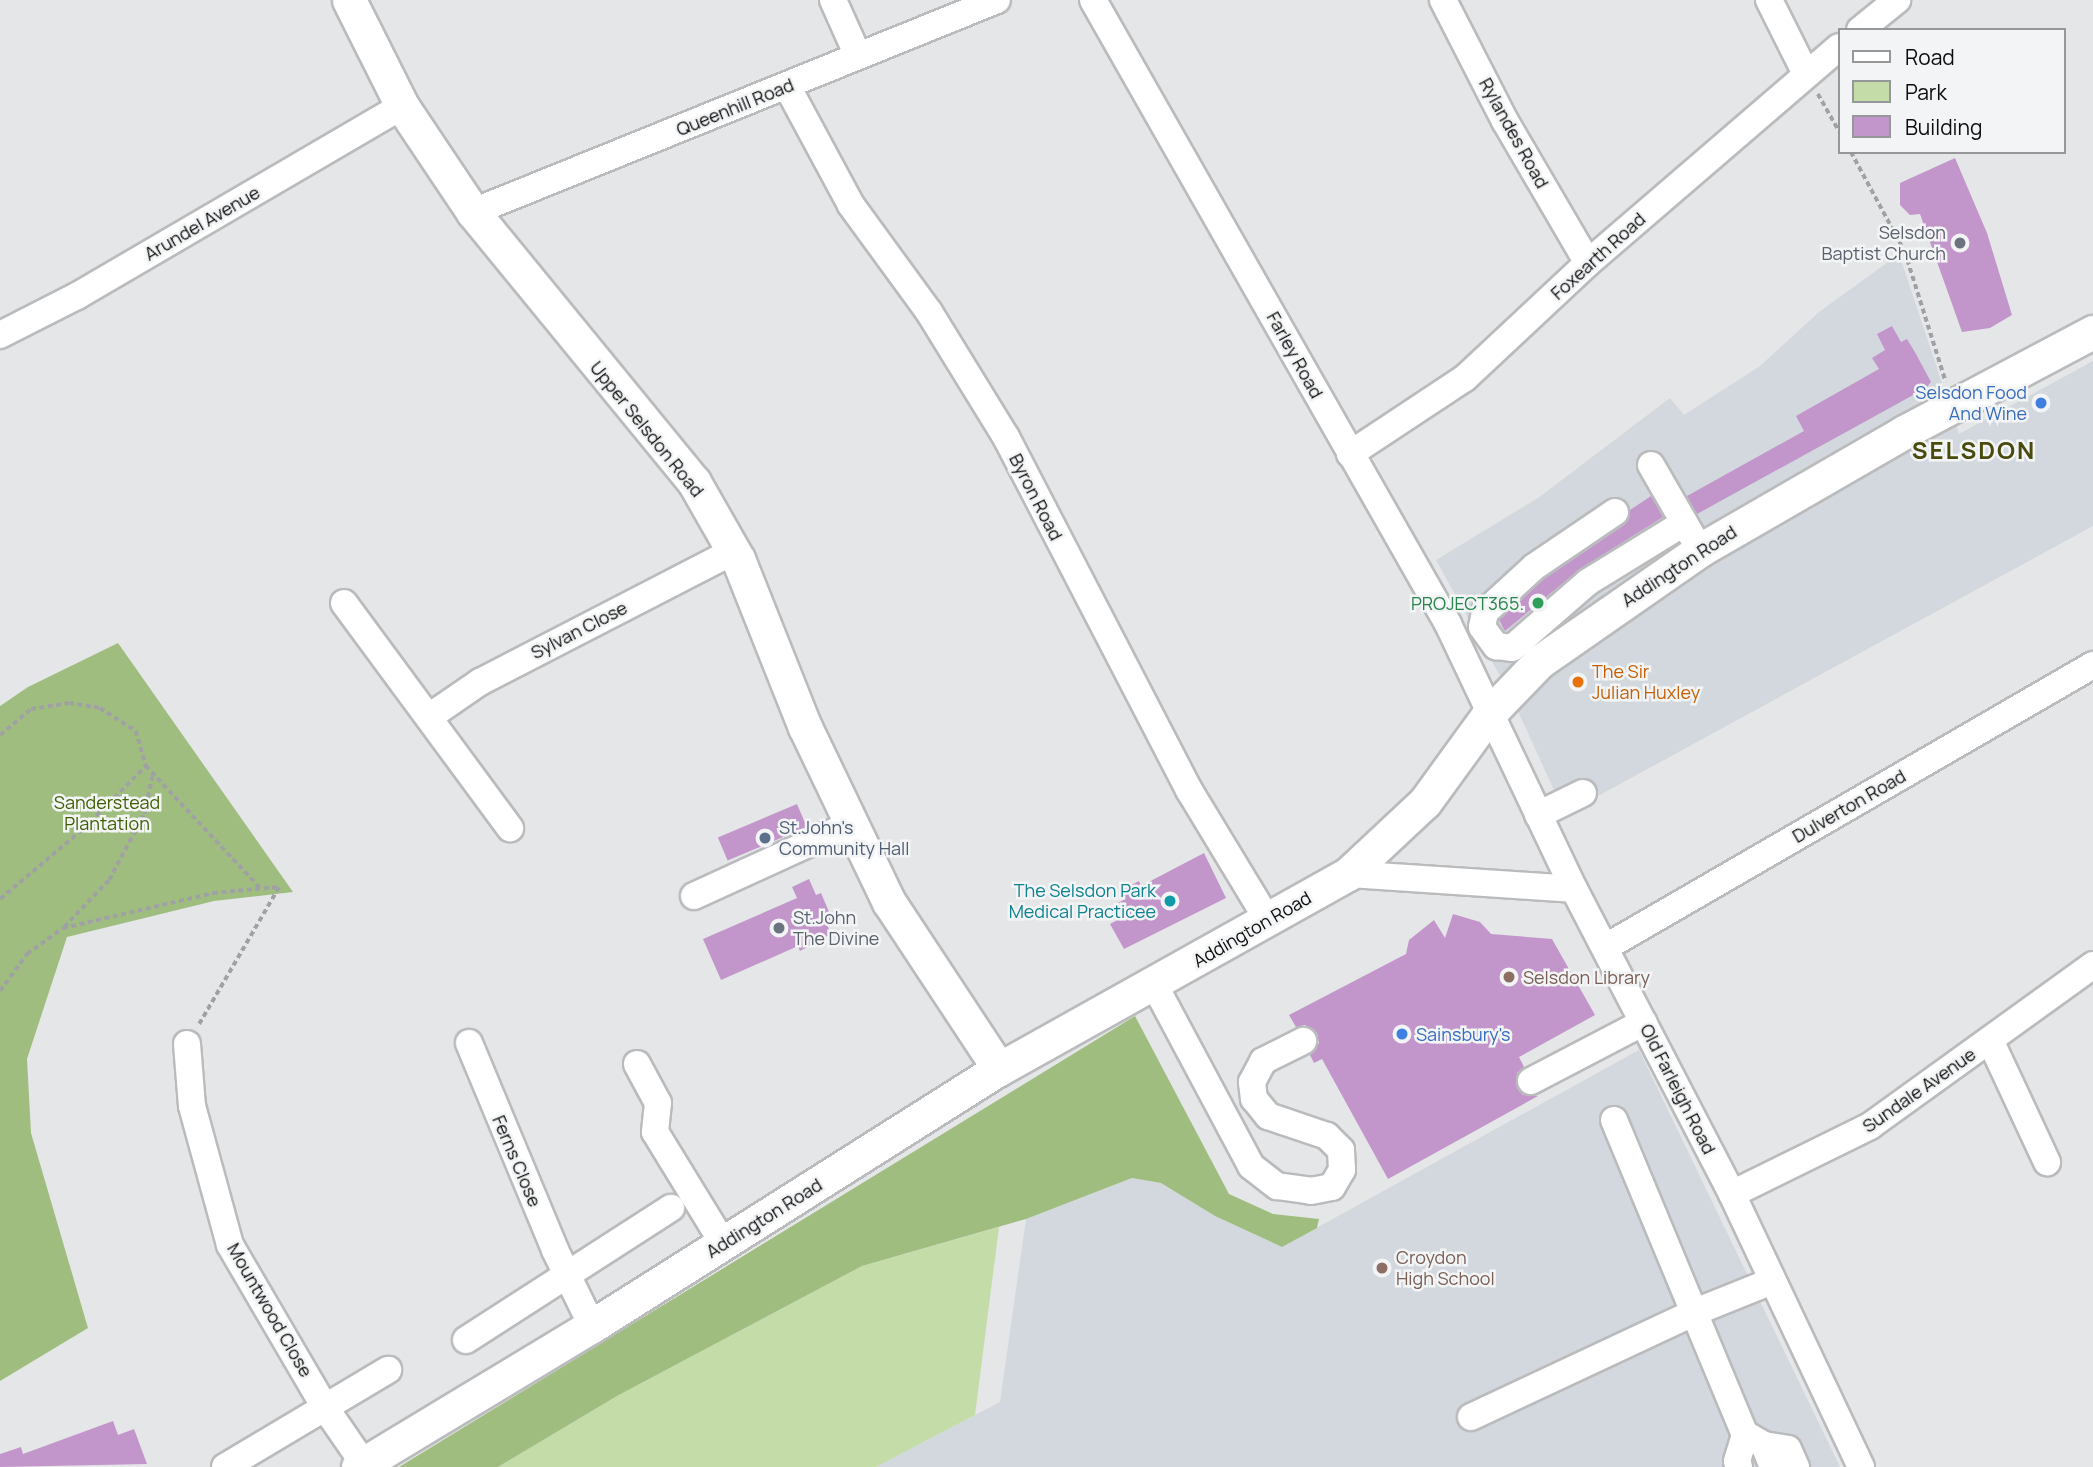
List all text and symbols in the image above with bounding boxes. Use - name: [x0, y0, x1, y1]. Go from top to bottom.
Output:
- legend: [1838, 28, 2065, 154]
- text: Road: [1905, 43, 1955, 71]
- street label: Queenhill Road: [673, 74, 797, 140]
- street label: Rylandes Road: [1475, 74, 1553, 192]
- text: Park: [1905, 78, 1947, 106]
- text: Building: [1905, 113, 1982, 141]
- street label: Arundel Avenue: [140, 181, 264, 265]
- street label: Foxearth Road: [1546, 208, 1650, 304]
- place label: Selsdon Baptist Church: [1821, 222, 1946, 264]
- marker: Selsdon Baptist Church: [1952, 235, 1968, 251]
- street label: Farley Road: [1262, 308, 1328, 402]
- street label: Upper Selsdon Road: [586, 357, 708, 501]
- place label: Selsdon Food And Wine: [1915, 382, 2027, 424]
- marker: Selsdon Food And Wine: [2033, 395, 2049, 411]
- district label: SELSDON: [1913, 436, 2035, 464]
- street label: Byron Road: [1005, 450, 1067, 544]
- street label: Addington Road: [1617, 521, 1741, 611]
- place label: PROJECT365.: [1411, 592, 1524, 614]
- marker: PROJECT365.: [1530, 595, 1546, 611]
- street label: Sylvan Close: [527, 597, 631, 663]
- place label: The Sir Julian Huxley: [1592, 661, 1700, 704]
- marker: The Sir Julian Huxley: [1570, 674, 1586, 690]
- street label: Dulverton Road: [1789, 765, 1909, 847]
- park label: Sanderstead Plantation: [54, 792, 160, 834]
- place label: St.John's Community Hall: [779, 817, 909, 860]
- marker: St.John's Community Hall: [757, 830, 773, 846]
- place label: The Selsdon Park Medical Practicee: [1009, 880, 1156, 922]
- street label: Addington Road: [1189, 886, 1315, 972]
- marker: The Selsdon Park Medical Practicee: [1162, 893, 1178, 909]
- place label: St.John The Divine: [793, 907, 879, 950]
- marker: St.John The Divine: [771, 920, 787, 936]
- place label: Selsdon Library: [1523, 966, 1650, 988]
- marker: Selsdon Library: [1501, 969, 1517, 985]
- street label: Old Farleigh Road: [1636, 1020, 1720, 1158]
- place label: Sainsbury's: [1416, 1023, 1511, 1045]
- marker: Sainsbury's: [1394, 1026, 1410, 1042]
- street label: Sundale Avenue: [1858, 1043, 1980, 1137]
- street label: Ferns Close: [488, 1112, 546, 1210]
- street label: Addington Road: [702, 1174, 826, 1262]
- street label: Mountwood Close: [223, 1239, 317, 1381]
- place label: Croydon High School: [1396, 1247, 1495, 1290]
- marker: Croydon High School: [1374, 1260, 1390, 1276]

